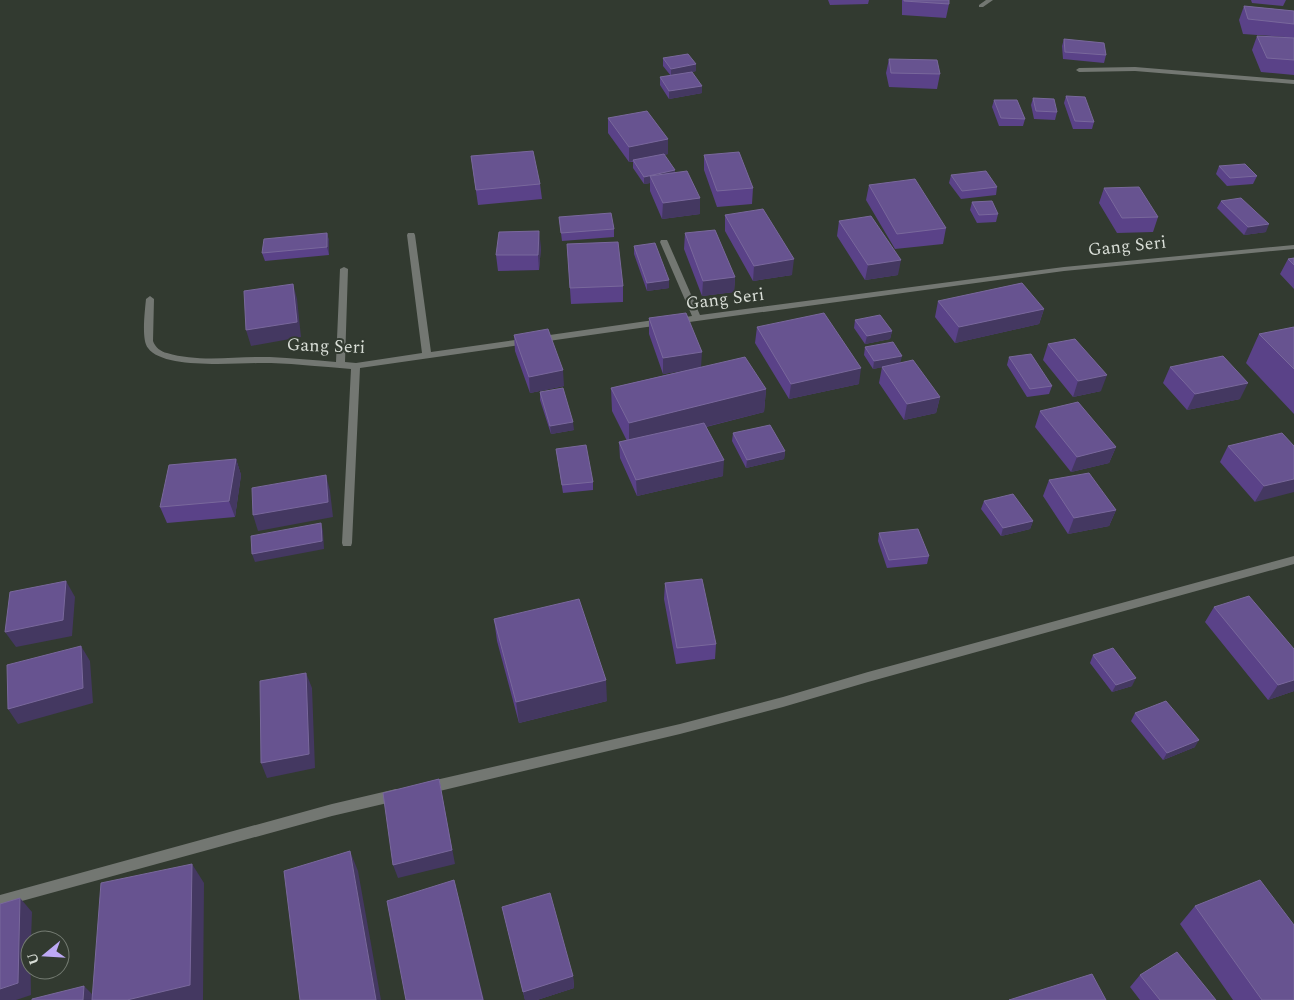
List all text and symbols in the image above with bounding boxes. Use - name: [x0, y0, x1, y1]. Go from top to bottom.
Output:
- street label: Gang Seri: [1086, 228, 1168, 264]
- street label: Gang Seri: [684, 281, 766, 317]
- street label: Gang Seri: [286, 331, 366, 361]
- north arrow: [20, 930, 70, 980]
- text: U: [21, 950, 45, 968]

